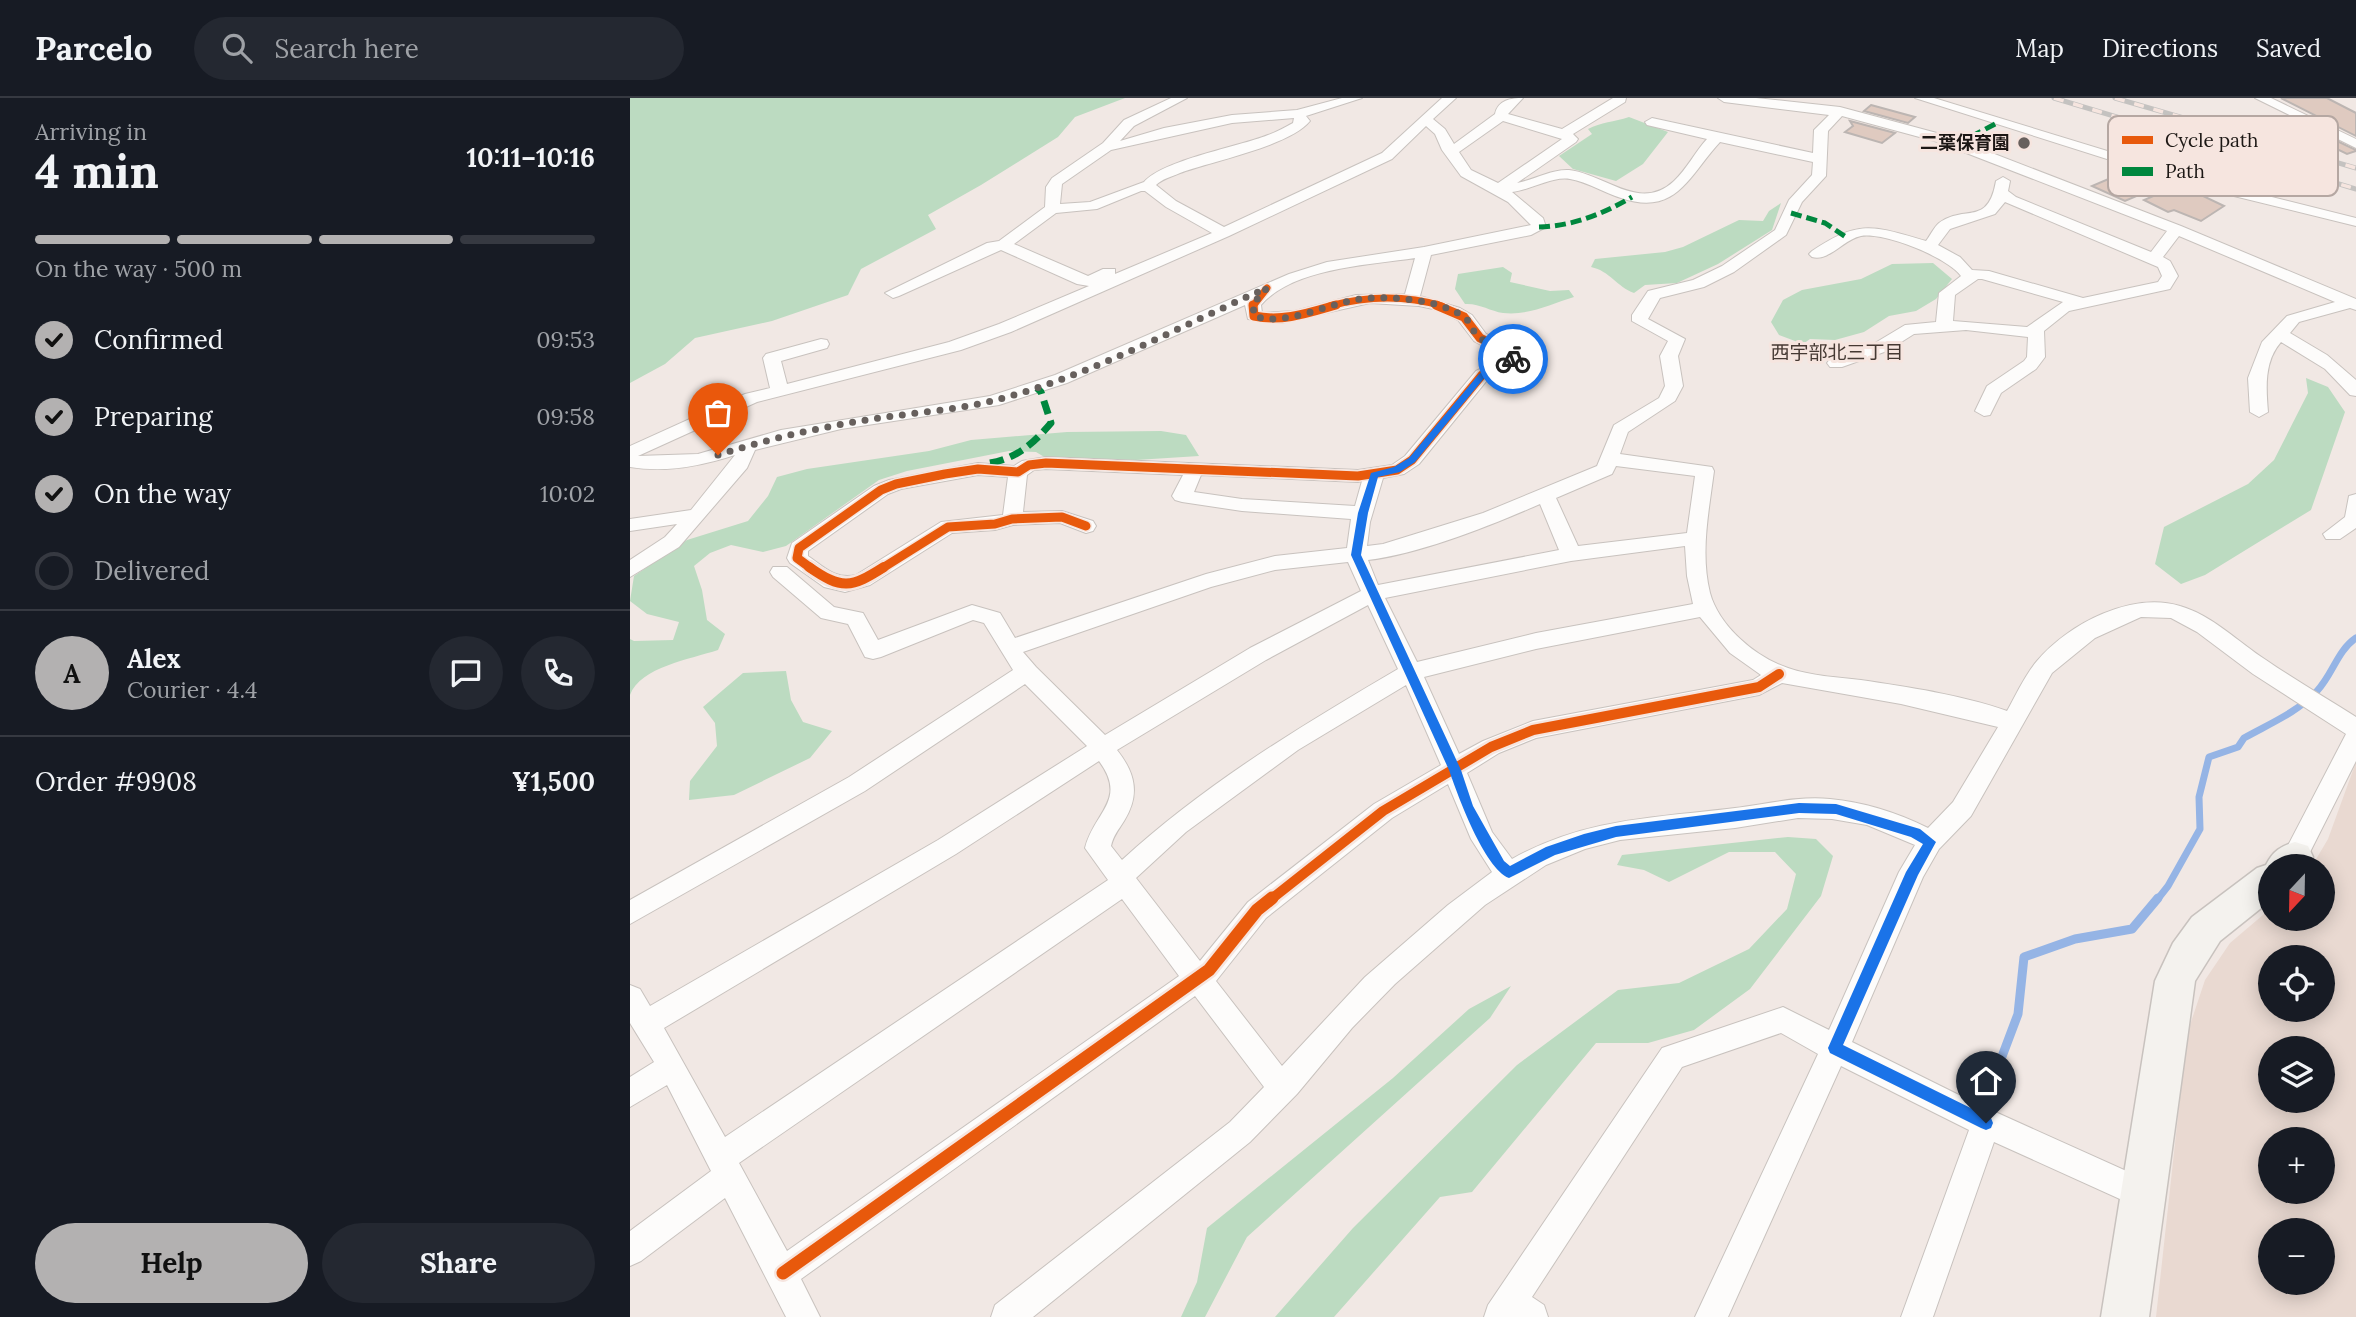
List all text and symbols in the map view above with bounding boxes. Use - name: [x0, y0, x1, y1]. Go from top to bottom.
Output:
- search box: [194, 17, 684, 80]
- text: Parcelo: [35, 27, 152, 69]
- icon: search: [218, 29, 256, 67]
- text: Search here: [274, 32, 419, 65]
- text: Map: [2015, 33, 2064, 64]
- text: Directions: [2102, 33, 2218, 64]
- text: Saved: [2256, 33, 2321, 64]
- legend: [2108, 116, 2338, 196]
- text: Arriving in: [35, 117, 147, 146]
- text: Cycle path: [2165, 128, 2258, 152]
- place label: 二葉保育園: [1920, 131, 2010, 154]
- marker: 二葉保育園: [2016, 135, 2032, 151]
- text: 10:11–10:16: [467, 141, 595, 174]
- text: 4 min: [35, 142, 159, 201]
- text: Path: [2165, 159, 2205, 183]
- text: On the way · 500 m: [35, 254, 242, 283]
- icon: check: [35, 321, 73, 359]
- text: Confirmed: [94, 323, 223, 356]
- courier: [1478, 324, 1548, 394]
- text: 09:53: [536, 325, 595, 354]
- icon: bike: [1494, 340, 1532, 378]
- district label: 西宇部北三丁目: [1770, 340, 1904, 364]
- pin: [688, 383, 748, 455]
- icon: bag: [699, 394, 737, 432]
- icon: check: [35, 398, 73, 436]
- text: Preparing: [94, 400, 213, 433]
- text: 09:58: [536, 402, 595, 431]
- icon: check: [35, 475, 73, 513]
- text: On the way: [94, 477, 231, 510]
- text: 10:02: [540, 479, 595, 508]
- text: Delivered: [94, 554, 210, 587]
- button: chat: [429, 636, 503, 710]
- button: phone: [521, 636, 595, 710]
- text: Alex: [127, 642, 181, 675]
- text: A: [63, 657, 81, 690]
- text: Courier · 4.4: [127, 675, 258, 704]
- text: Order #9908: [35, 765, 197, 798]
- text: ¥1,500: [512, 765, 595, 798]
- north arrow: [2258, 854, 2334, 931]
- map controls: [2258, 854, 2335, 1295]
- button: locate: [2258, 945, 2335, 1022]
- button: layers: [2258, 1036, 2335, 1113]
- pin: [1956, 1051, 2016, 1123]
- icon: home: [1967, 1062, 2005, 1100]
- button: +: [2258, 1127, 2335, 1204]
- button: −: [2258, 1218, 2335, 1295]
- button: Help: [35, 1223, 308, 1303]
- button: Share: [322, 1223, 595, 1303]

